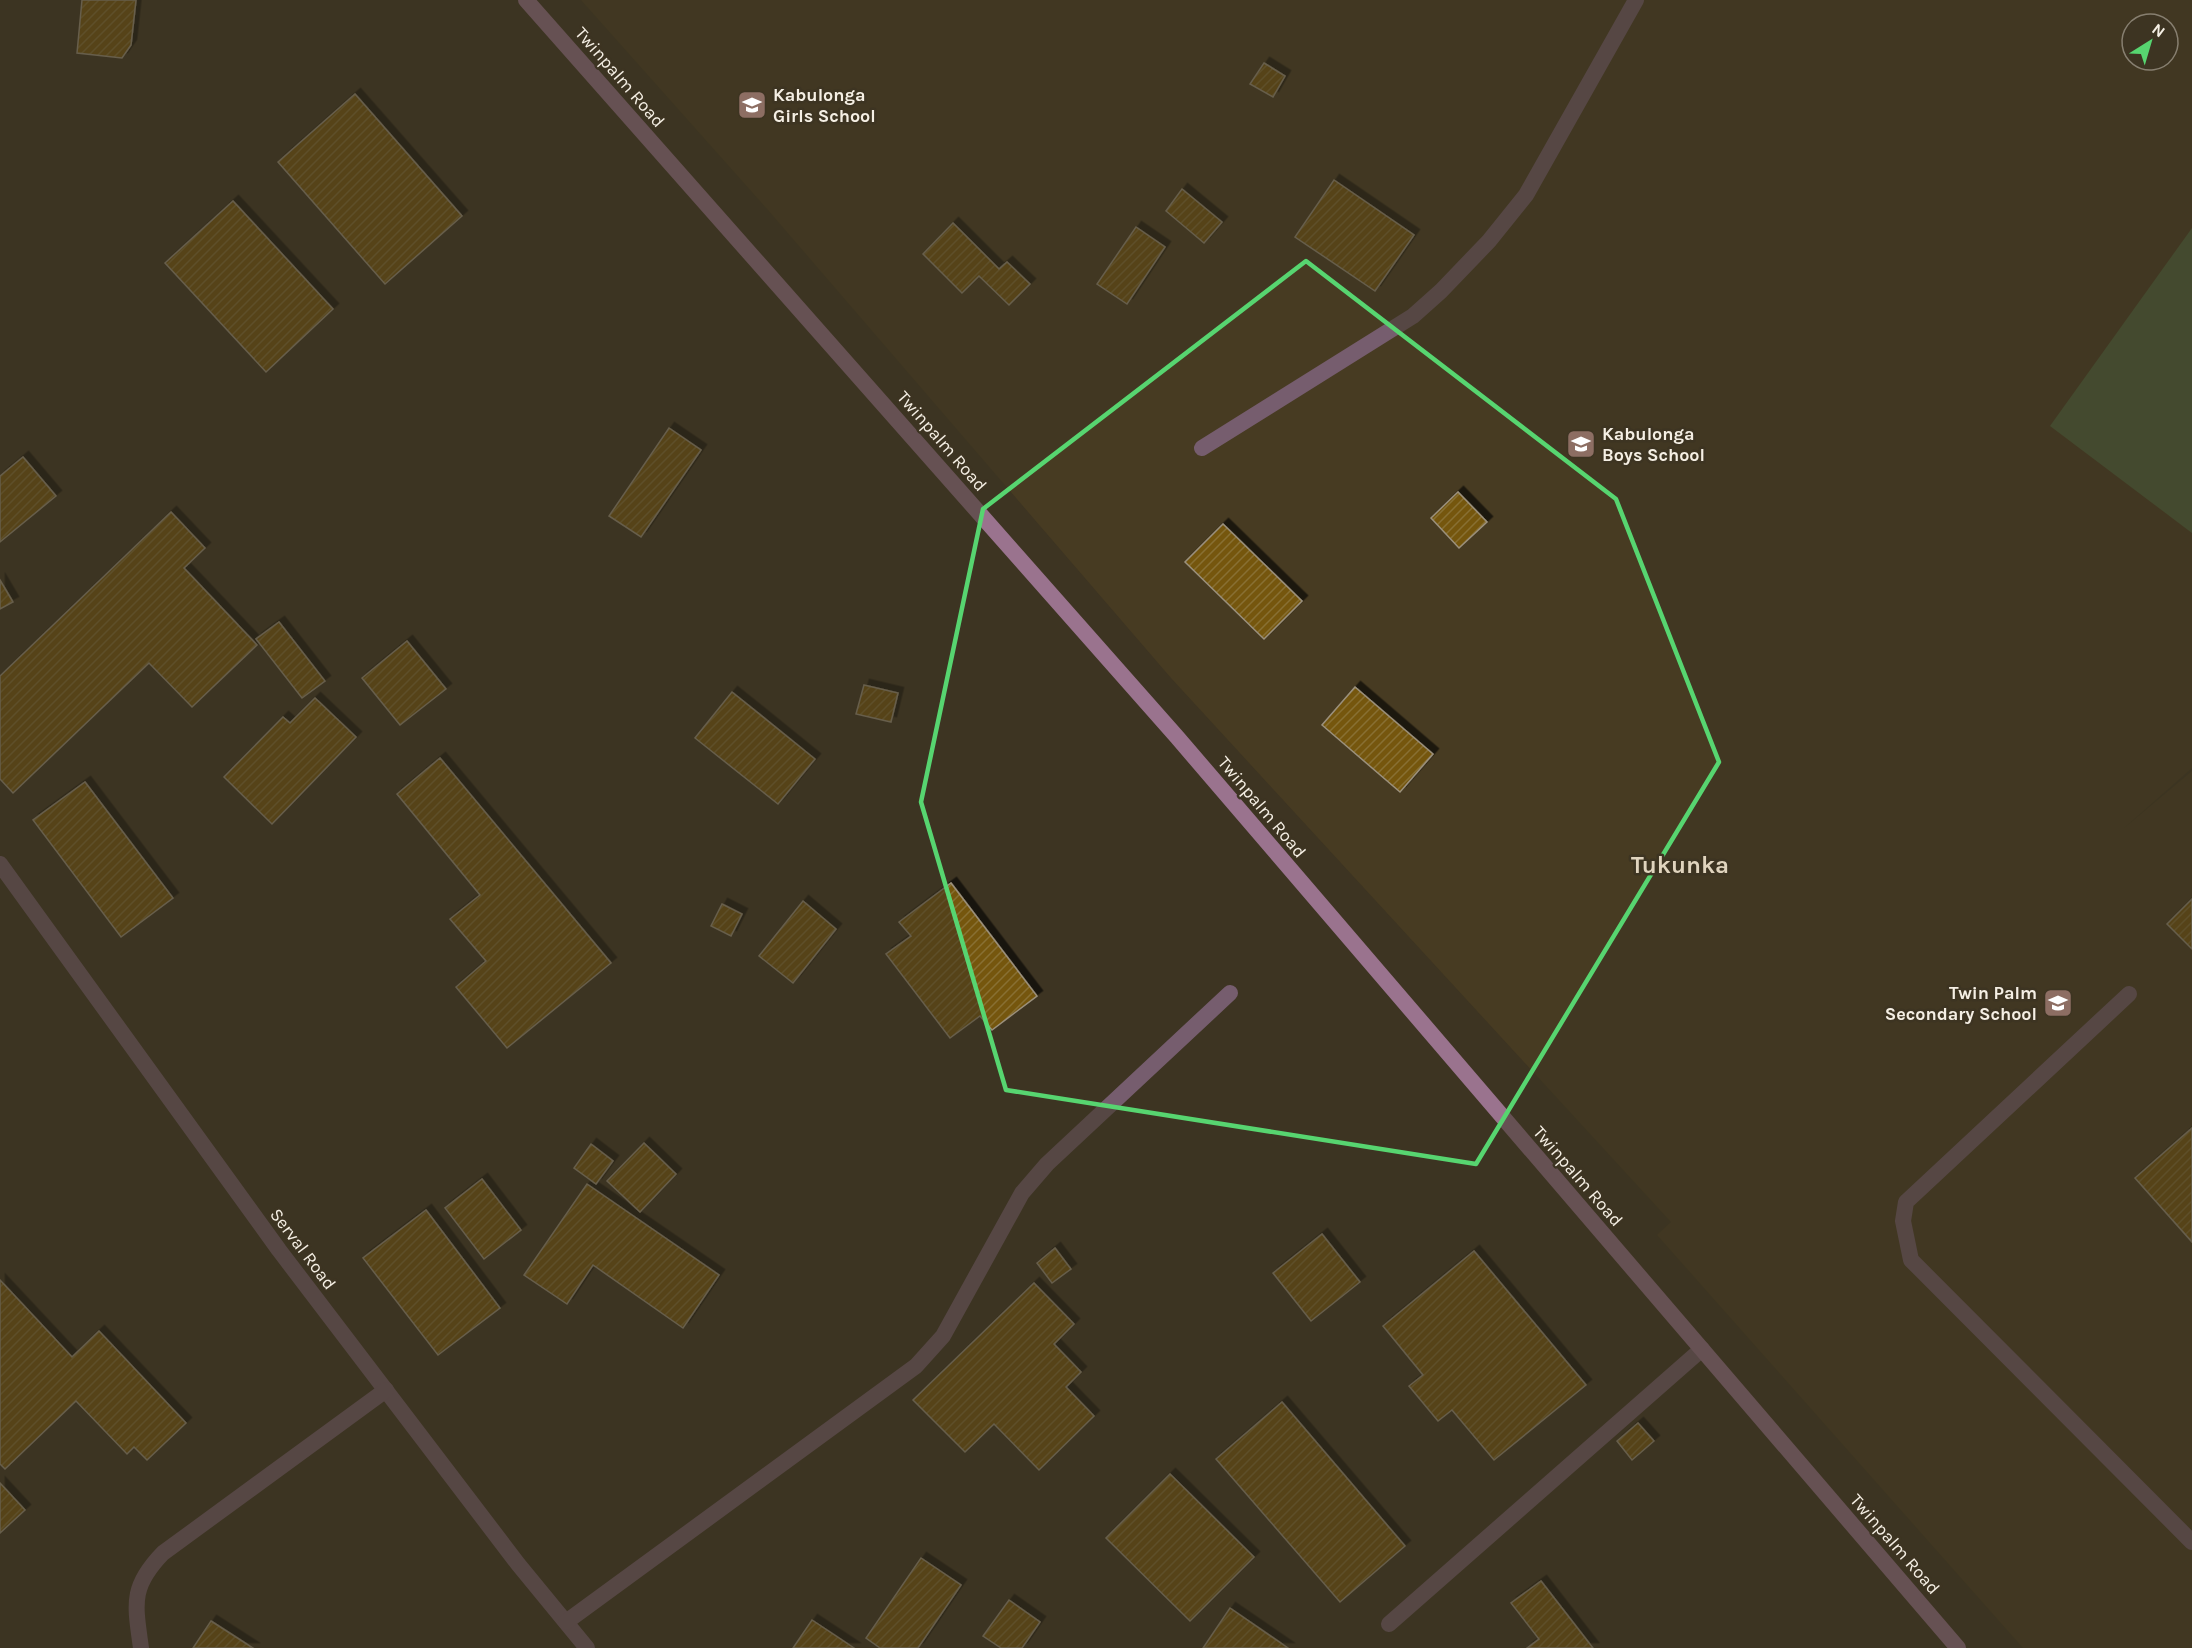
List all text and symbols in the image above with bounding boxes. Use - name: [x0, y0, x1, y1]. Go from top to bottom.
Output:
- north arrow: [2120, 12, 2180, 72]
- text: N: [2148, 19, 2169, 41]
- street label: Twinpalm Road: [570, 22, 670, 132]
- place label: Kabulonga Girls School: [773, 84, 876, 127]
- school or university icon: Kabulonga Girls School: [736, 89, 768, 121]
- street label: Twinpalm Road: [892, 386, 992, 496]
- place label: Kabulonga Boys School: [1602, 423, 1705, 466]
- school or university icon: Kabulonga Boys School: [1565, 428, 1597, 460]
- street label: Twinpalm Road: [1213, 752, 1311, 862]
- district label: Tukunka: [1631, 851, 1729, 879]
- place label: Twin Palm Secondary School: [1885, 982, 2037, 1025]
- school or university icon: Twin Palm Secondary School: [2042, 987, 2074, 1019]
- street label: Twinpalm Road: [1528, 1121, 1628, 1231]
- street label: Serval Road: [265, 1204, 341, 1294]
- street label: Twinpalm Road: [1845, 1489, 1945, 1599]

